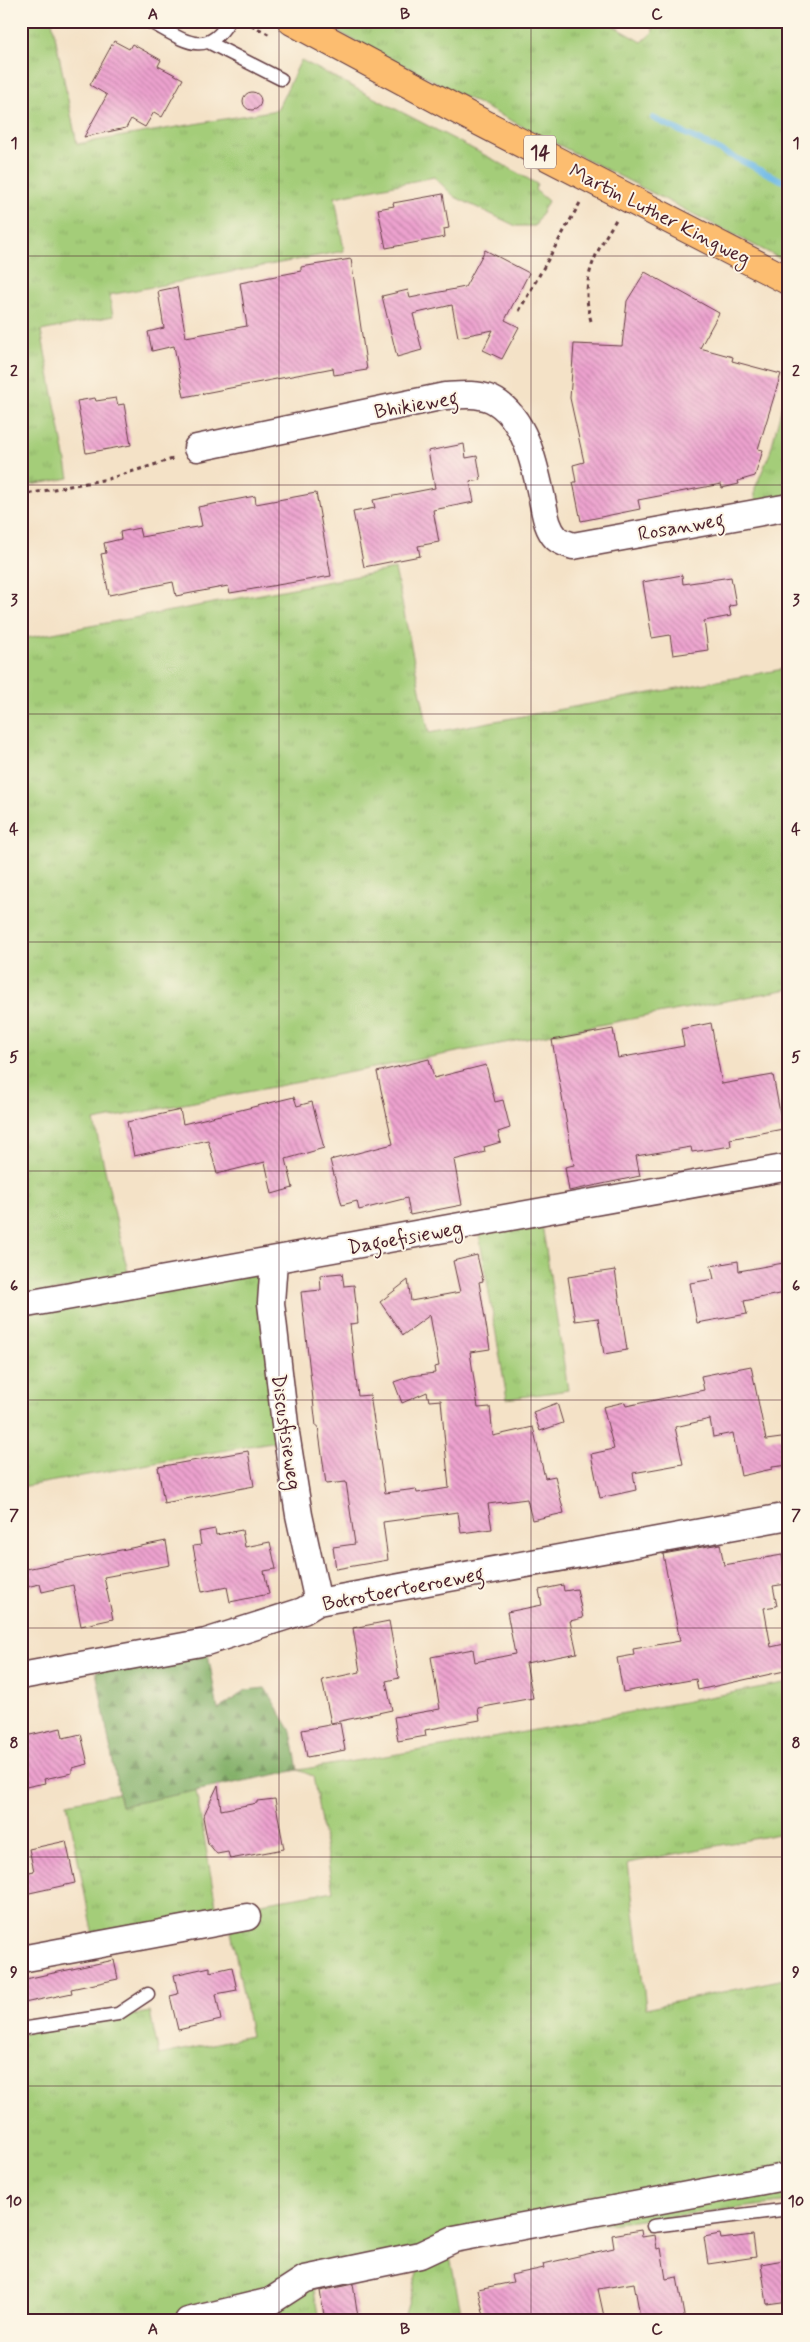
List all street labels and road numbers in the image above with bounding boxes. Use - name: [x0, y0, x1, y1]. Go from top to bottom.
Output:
- road number: 14: [524, 136, 556, 168]
- street label: Martin Luther Kingweg: [564, 158, 755, 274]
- street label: Bhikieweg: [372, 385, 461, 428]
- street label: Rosanweg: [636, 507, 727, 550]
- street label: Dagoefisieweg: [346, 1215, 465, 1264]
- street label: Discusfisieweg: [263, 1372, 307, 1492]
- street label: Botrotoertoeroeweg: [320, 1561, 487, 1620]

